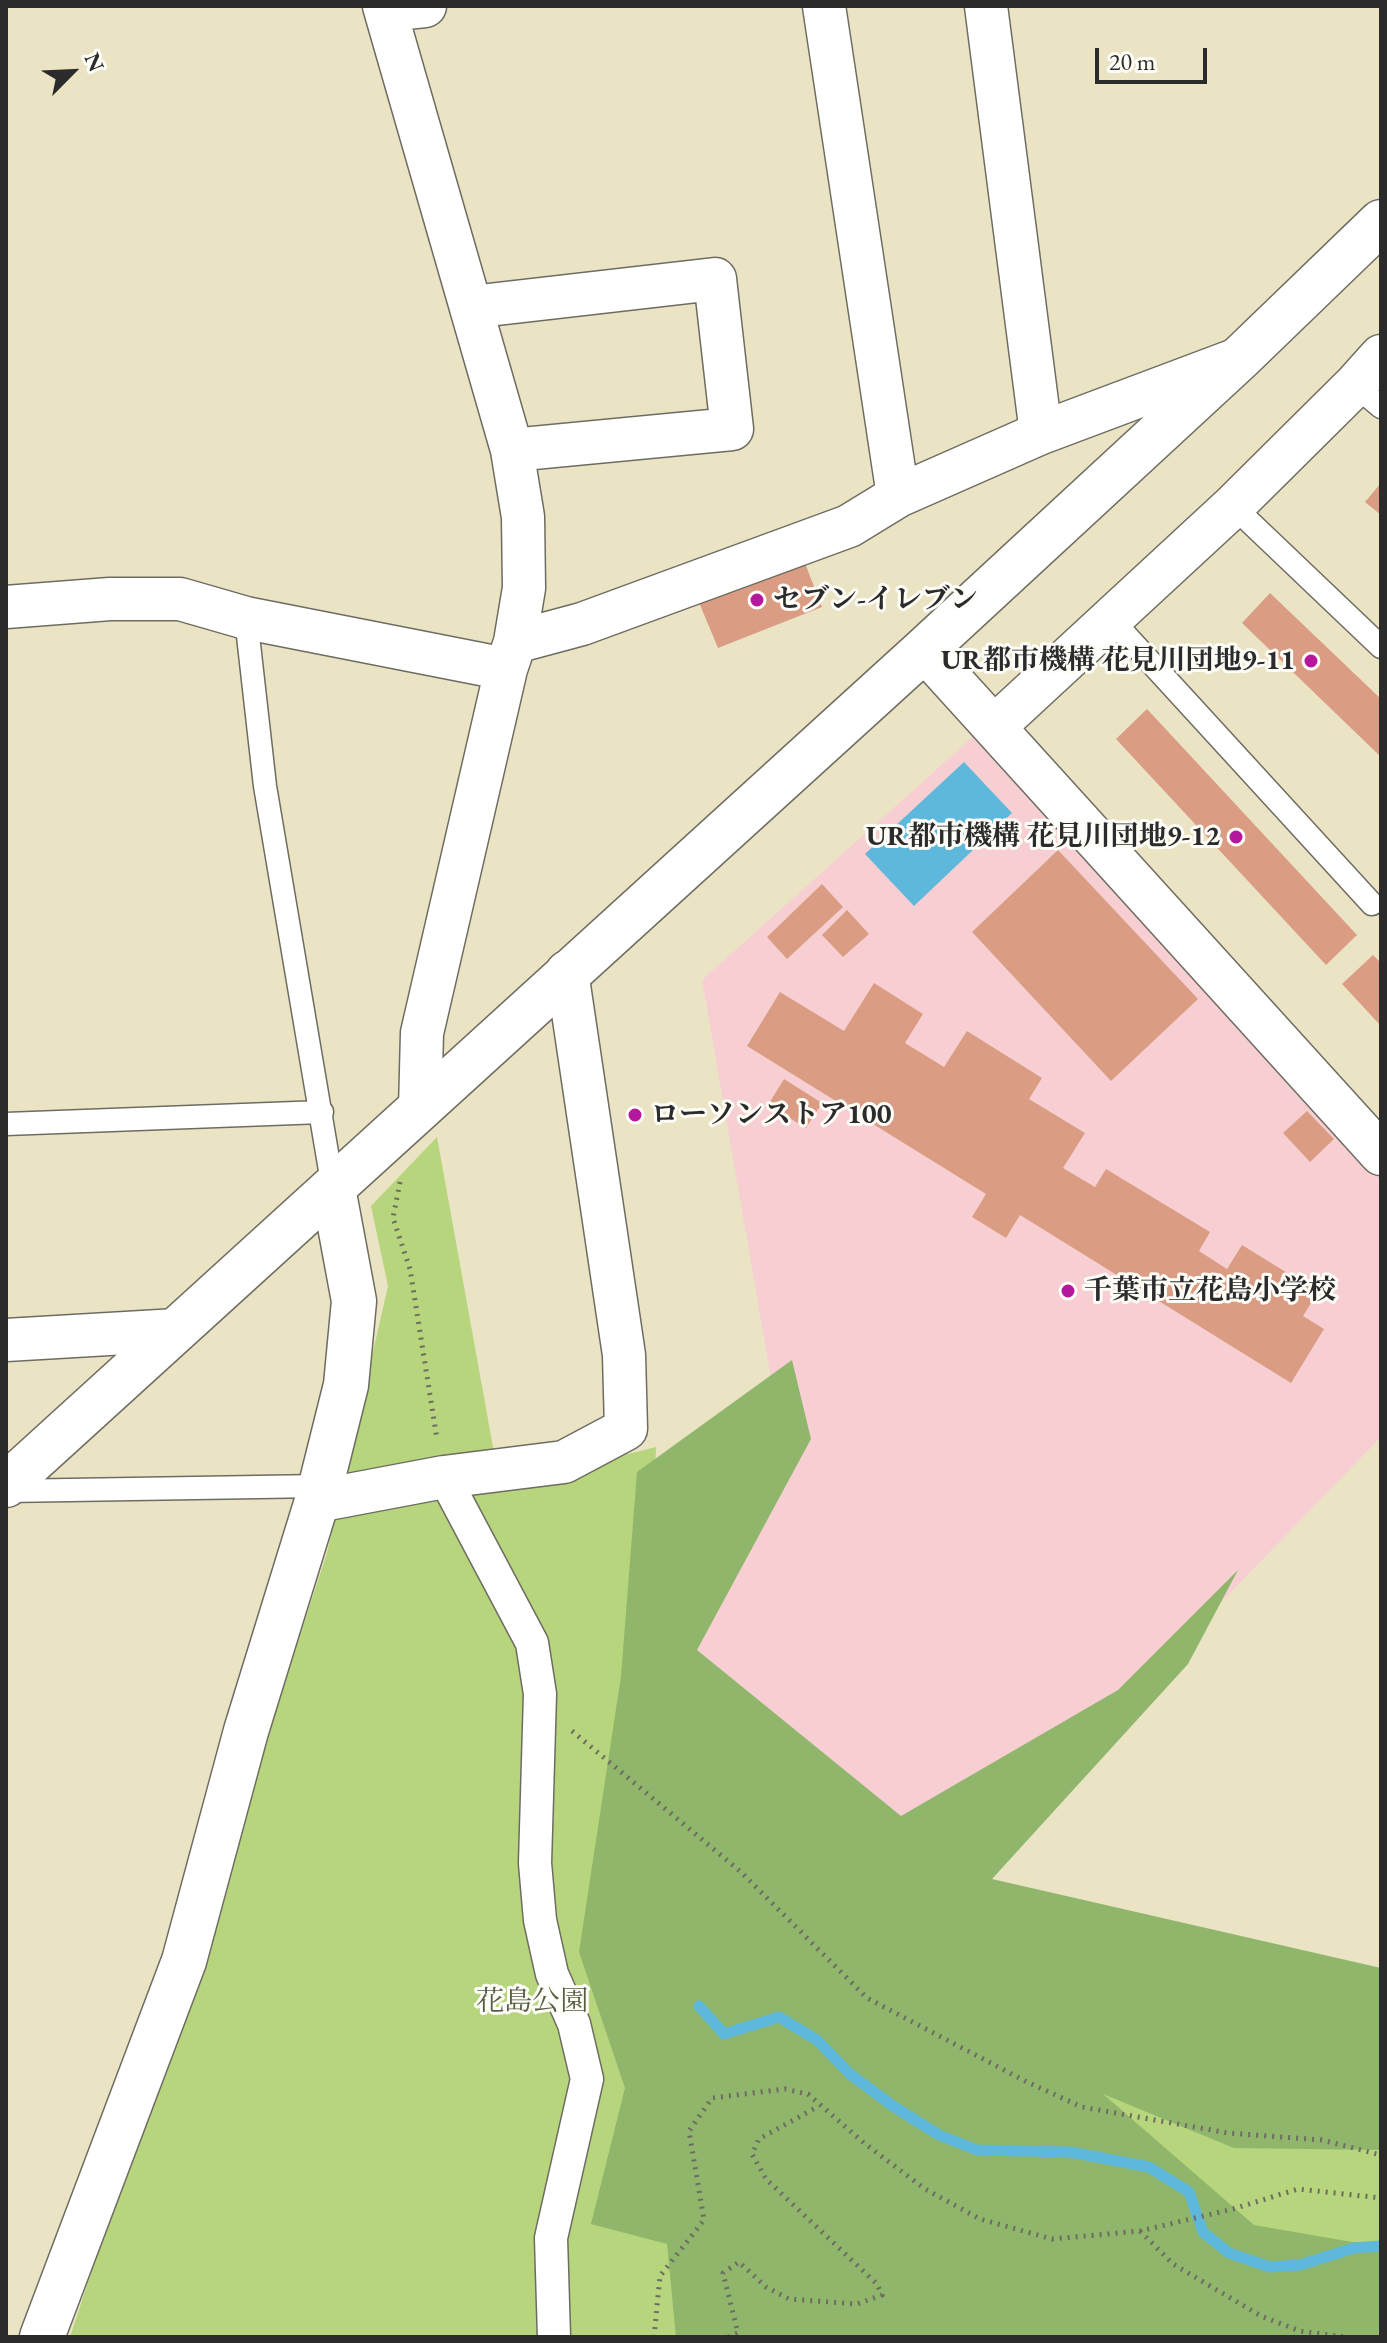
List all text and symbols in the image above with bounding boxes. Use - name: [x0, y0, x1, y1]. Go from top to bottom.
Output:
- north arrow: [32, 32, 112, 112]
- scale bar: [1099, 32, 1211, 82]
- text: 20 m: [1109, 46, 1156, 77]
- text: N: [78, 48, 111, 76]
- place label: セブン-イレブン: [773, 583, 978, 617]
- marker: セブン-イレブン: [748, 591, 766, 609]
- place label: UR都市機構 花見川団地9-11: [941, 644, 1295, 678]
- marker: UR都市機構 花見川団地9-11: [1302, 652, 1320, 670]
- place label: UR都市機構 花見川団地9-12: [866, 820, 1220, 854]
- marker: UR都市機構 花見川団地9-12: [1227, 828, 1245, 846]
- place label: ローソンストア100: [651, 1098, 891, 1132]
- marker: ローソンストア100: [626, 1106, 644, 1124]
- place label: 千葉市立花島小学校: [1084, 1274, 1336, 1308]
- marker: 千葉市立花島小学校: [1059, 1282, 1077, 1300]
- park label: 花島公園: [476, 1985, 588, 2019]

